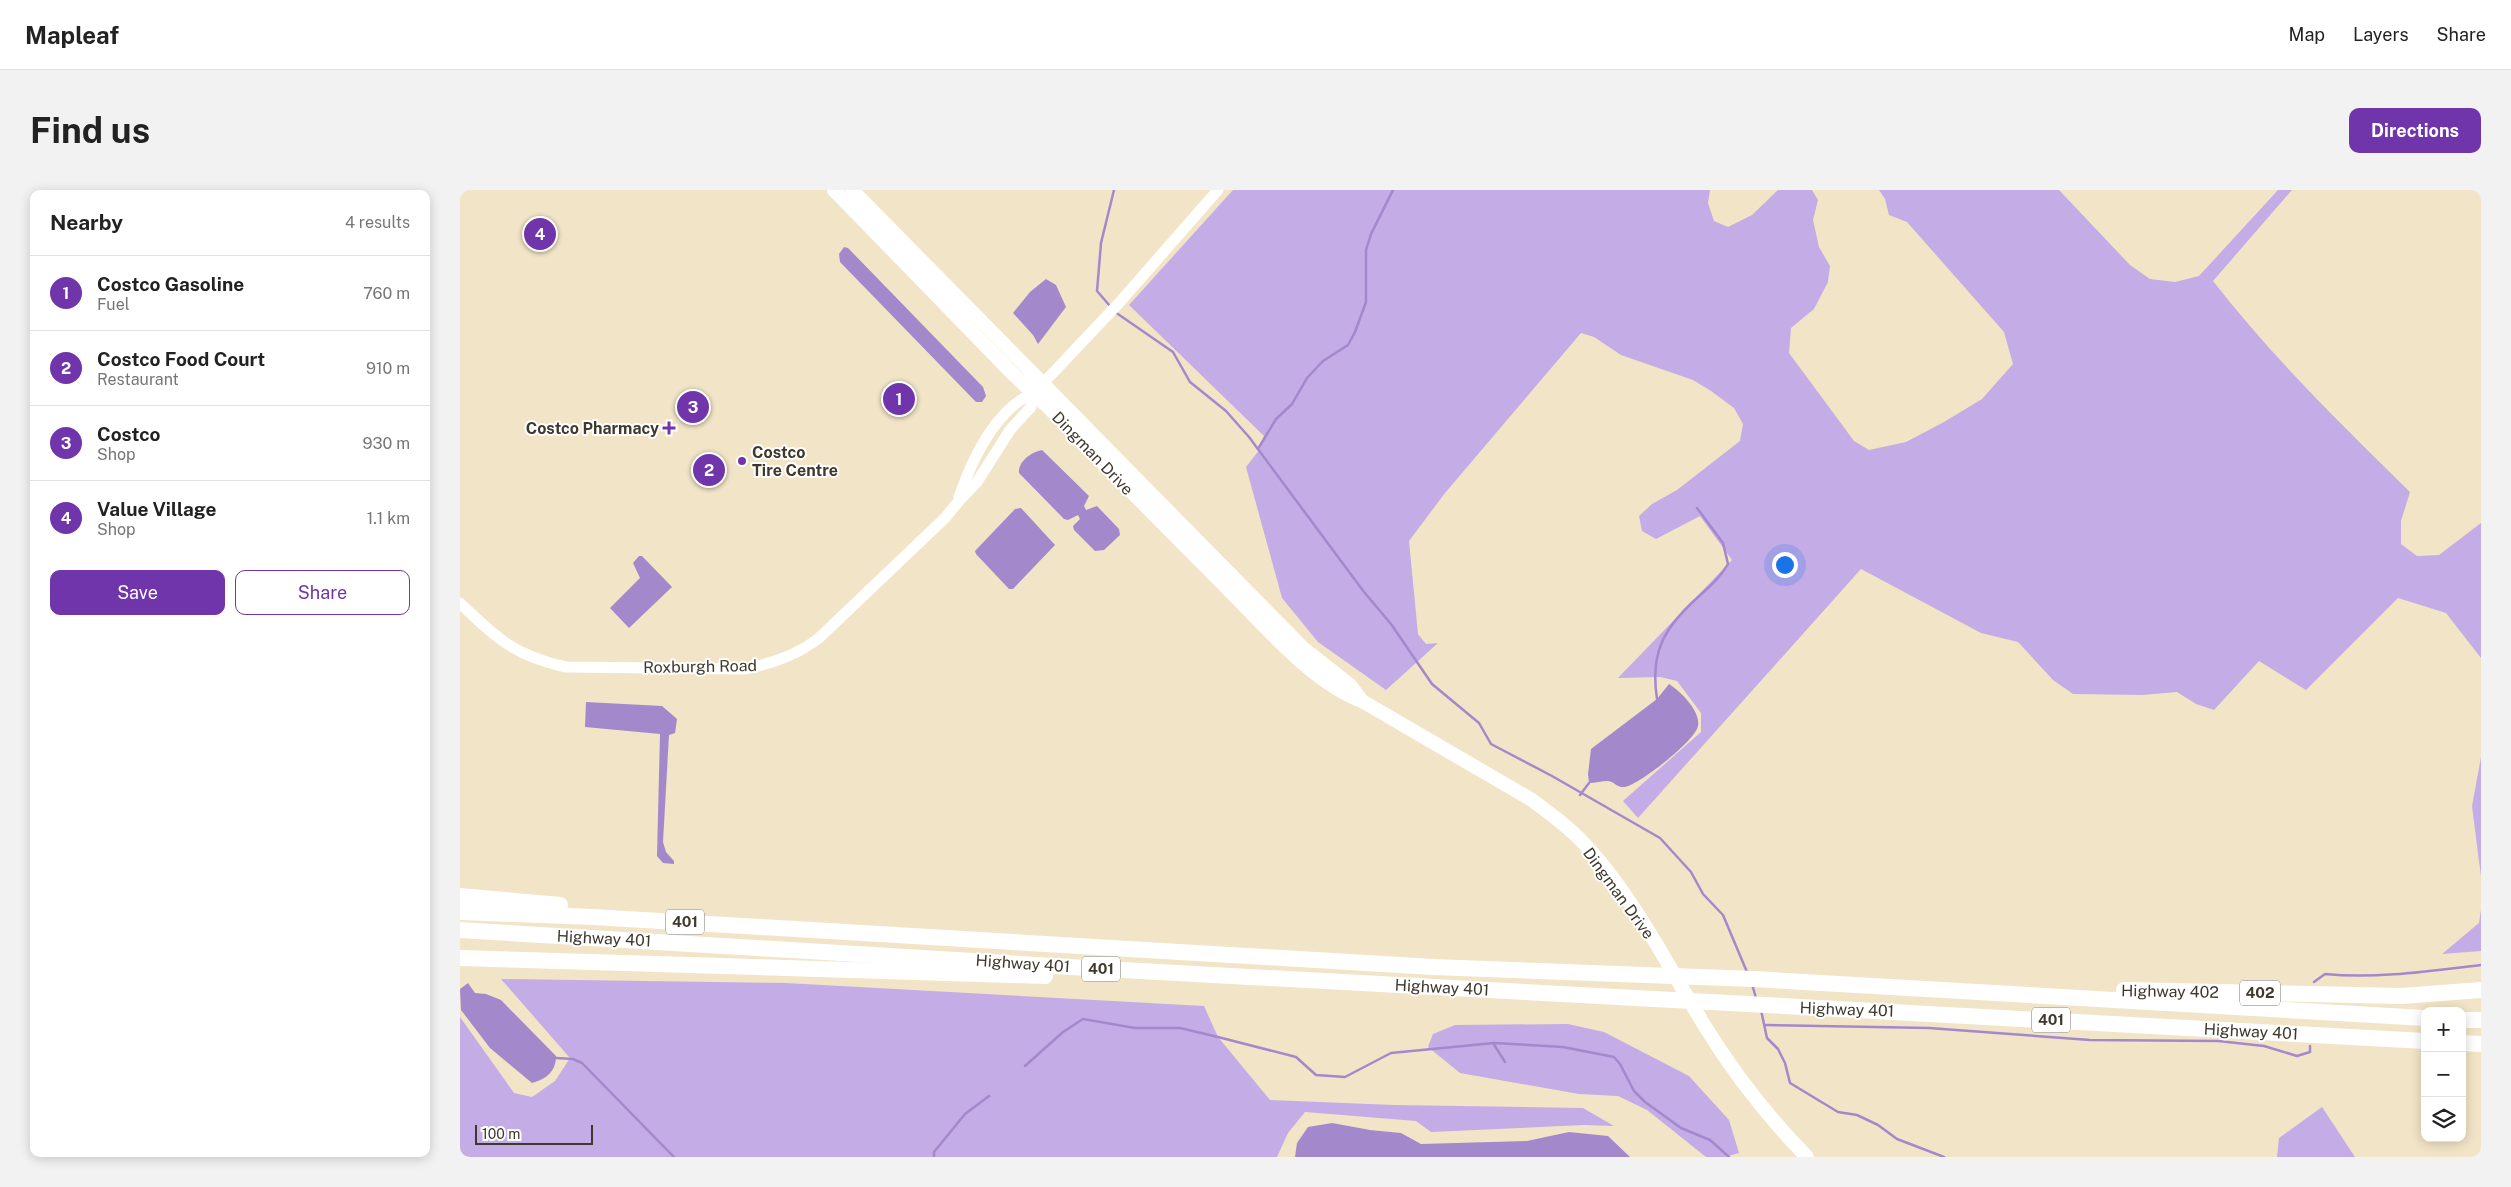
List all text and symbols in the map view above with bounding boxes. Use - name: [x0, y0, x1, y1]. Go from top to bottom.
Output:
- text: Mapleaf: [25, 21, 119, 49]
- text: Map: [2289, 24, 2325, 45]
- text: Layers: [2353, 24, 2409, 45]
- text: Share: [2437, 24, 2486, 45]
- button: Directions: [2349, 108, 2481, 153]
- text: Find us: [30, 110, 150, 151]
- text: Nearby: [50, 210, 123, 235]
- text: 4 results: [345, 213, 410, 232]
- pin: 4: [524, 215, 556, 253]
- text: Costco Gasoline: [97, 273, 244, 295]
- text: 1: [63, 284, 69, 303]
- text: 760 m: [363, 284, 410, 303]
- text: Fuel: [97, 295, 130, 314]
- text: Costco Food Court: [97, 348, 265, 370]
- text: 2: [61, 359, 71, 378]
- text: 910 m: [366, 359, 410, 378]
- text: Restaurant: [97, 370, 179, 389]
- pin: 1: [883, 380, 915, 418]
- pin: 3: [677, 388, 709, 426]
- street label: Dingman Drive: [1048, 408, 1137, 499]
- place label: Costco Pharmacy: [526, 419, 659, 438]
- marker: Costco Pharmacy: [663, 422, 675, 434]
- text: Costco: [97, 423, 160, 445]
- text: 3: [61, 434, 71, 453]
- text: 930 m: [363, 434, 410, 453]
- place label: Costco Tire Centre: [752, 443, 838, 480]
- text: Shop: [97, 445, 136, 464]
- pin: 2: [693, 451, 725, 489]
- marker: Costco Tire Centre: [736, 455, 748, 467]
- text: Value Village: [97, 498, 216, 520]
- text: 4: [61, 509, 71, 528]
- text: 1.1 km: [367, 509, 410, 528]
- text: Shop: [97, 520, 136, 539]
- your location: [1772, 552, 1798, 578]
- button: Save: [50, 570, 225, 615]
- button: Share: [235, 570, 410, 615]
- street label: Roxburgh Road: [643, 656, 757, 677]
- street label: Dingman Drive: [1579, 844, 1658, 943]
- road number: 401: [666, 910, 704, 934]
- street label: Highway 401: [556, 927, 652, 950]
- street label: Highway 401: [975, 951, 1071, 976]
- road number: 401: [1082, 956, 1120, 982]
- street label: Highway 401: [1394, 976, 1490, 999]
- road number: 402: [2240, 980, 2280, 1006]
- street label: Highway 402: [2121, 981, 2219, 1002]
- street label: Highway 401: [1799, 998, 1895, 1021]
- map controls: [2421, 1007, 2466, 1142]
- button: +: [2421, 1007, 2466, 1052]
- road number: 401: [2032, 1008, 2070, 1032]
- street label: Highway 401: [2203, 1020, 2299, 1043]
- button: −: [2421, 1052, 2466, 1097]
- button: layers: [2421, 1097, 2466, 1142]
- scale bar: [475, 1122, 592, 1145]
- text: 100 m: [482, 1126, 520, 1142]

